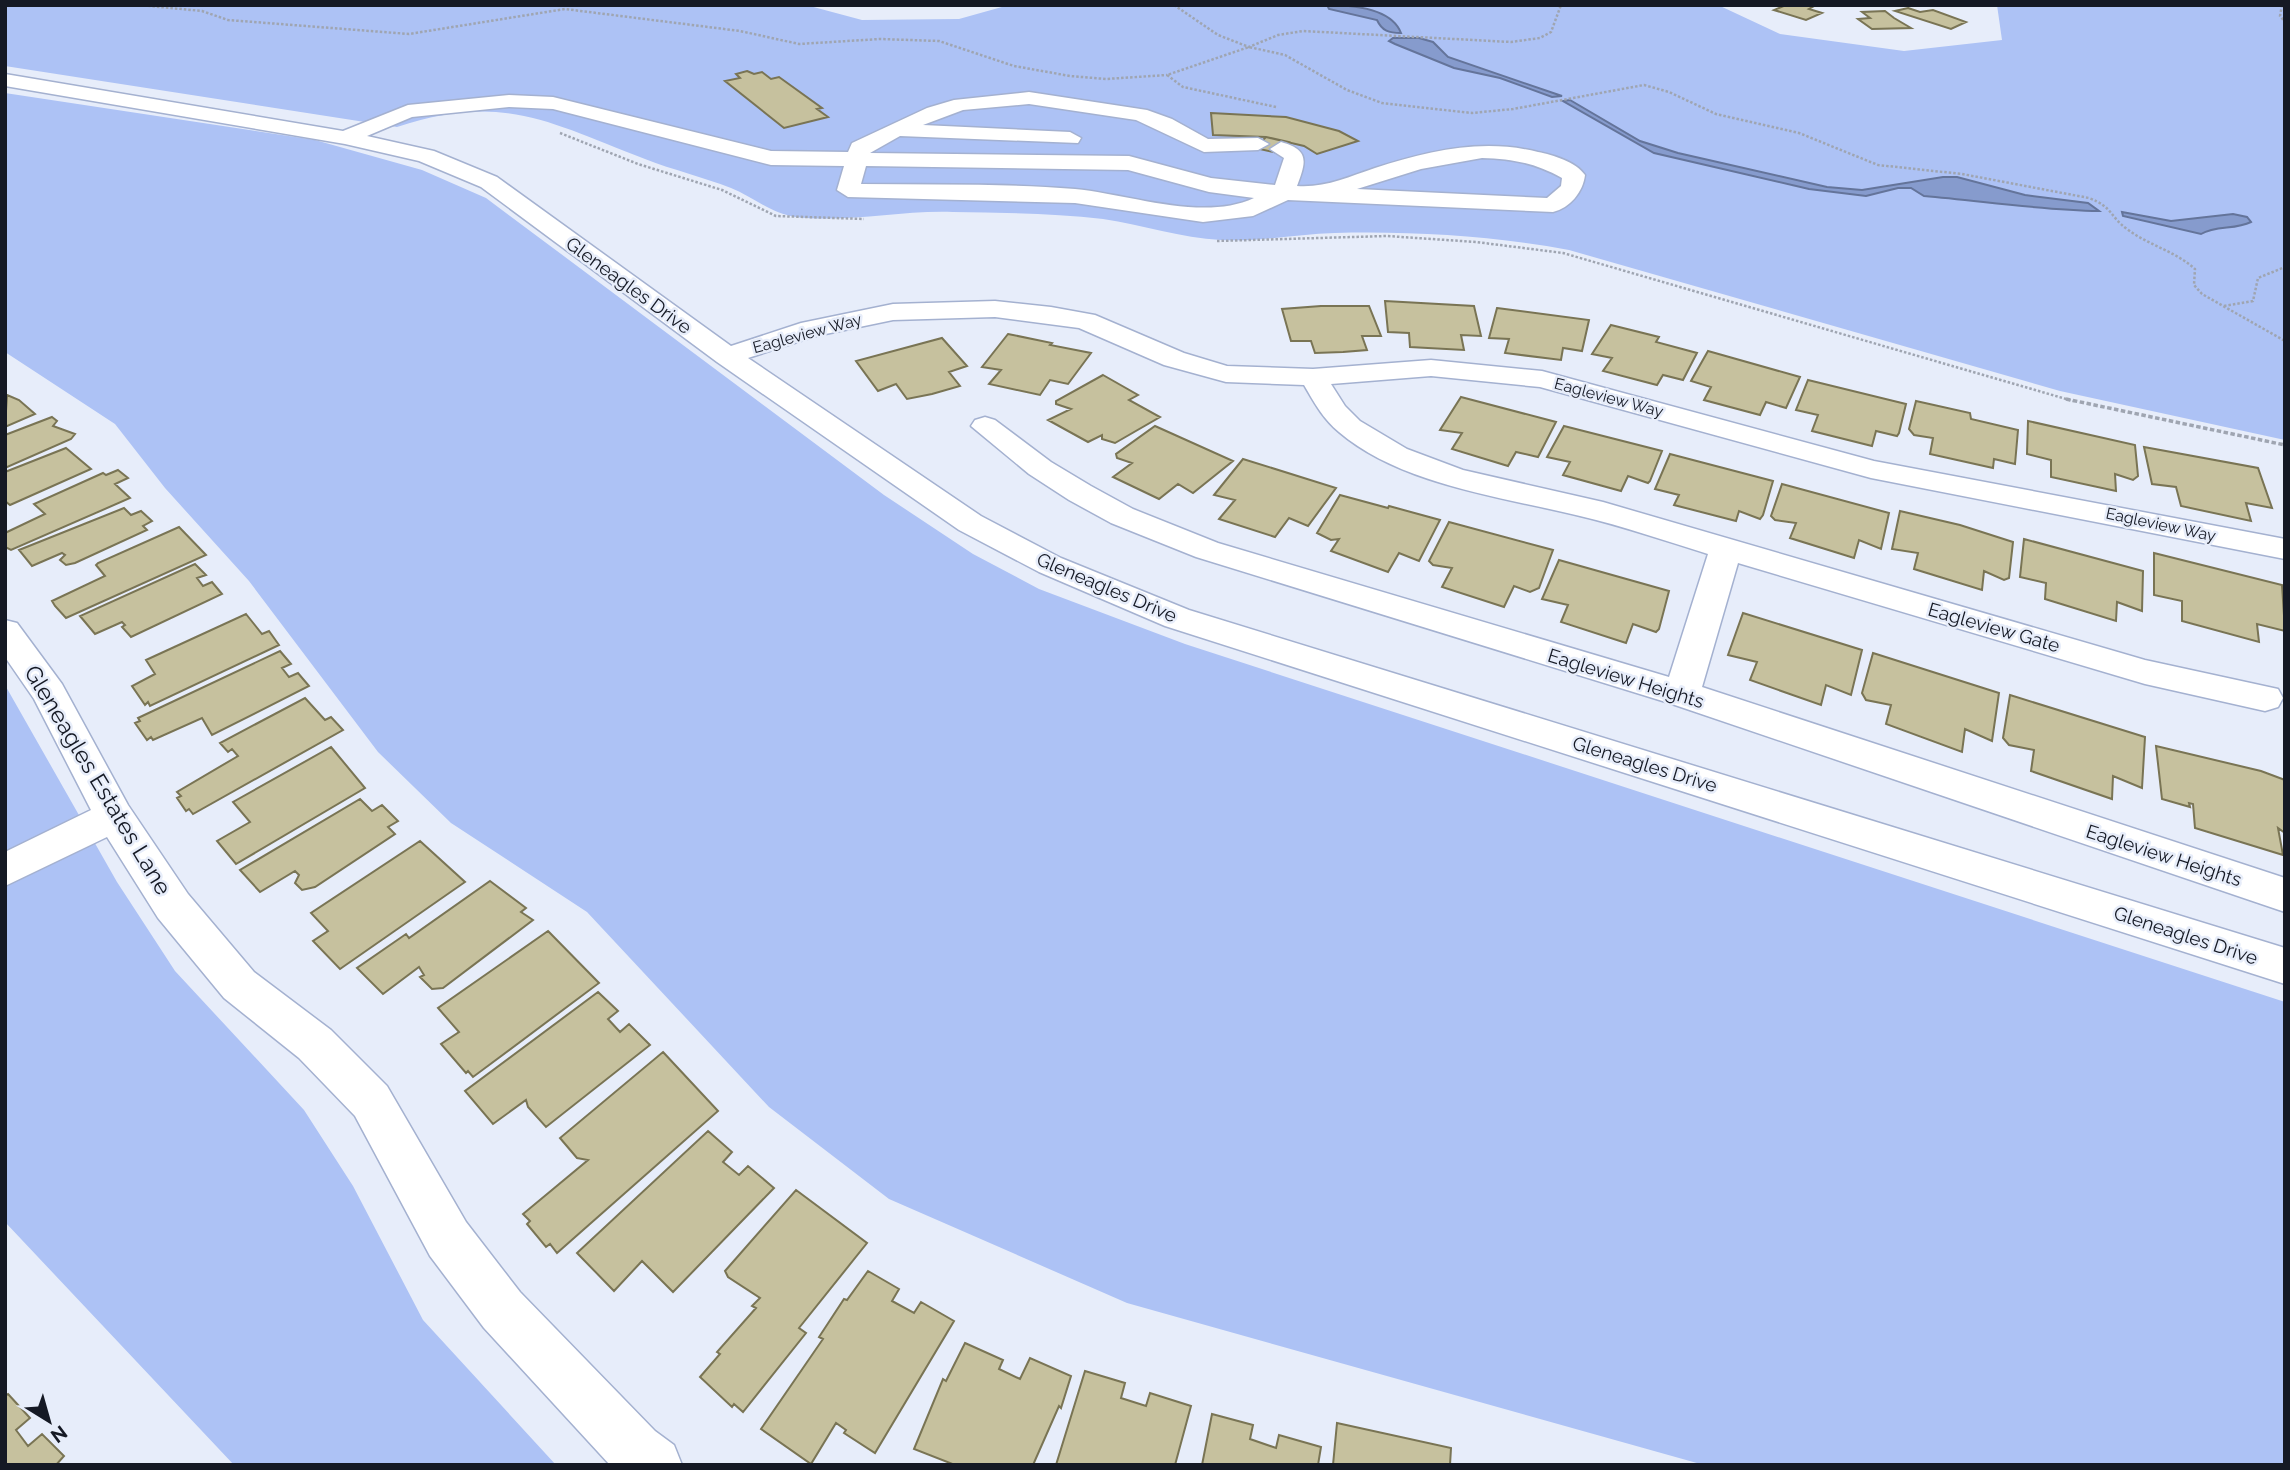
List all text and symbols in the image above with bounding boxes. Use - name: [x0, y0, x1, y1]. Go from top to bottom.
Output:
- street label: Gleneagles Drive: [562, 232, 696, 338]
- street label: Eagleview Way: [751, 310, 864, 357]
- street label: Eagleview Way: [1552, 374, 1666, 421]
- street label: Eagleview Way: [2104, 504, 2218, 546]
- street label: Gleneagles Drive: [1034, 548, 1180, 626]
- street label: Eagleview Gate: [1926, 598, 2062, 656]
- street label: Eagleview Heights: [1545, 644, 1707, 712]
- street label: Gleneagles Estates Lane: [19, 660, 178, 899]
- street label: Gleneagles Drive: [1570, 732, 1720, 796]
- street label: Eagleview Heights: [2084, 820, 2244, 890]
- street label: Gleneagles Drive: [2111, 901, 2261, 969]
- north arrow: [14, 1386, 84, 1456]
- text: N: [47, 1421, 72, 1448]

